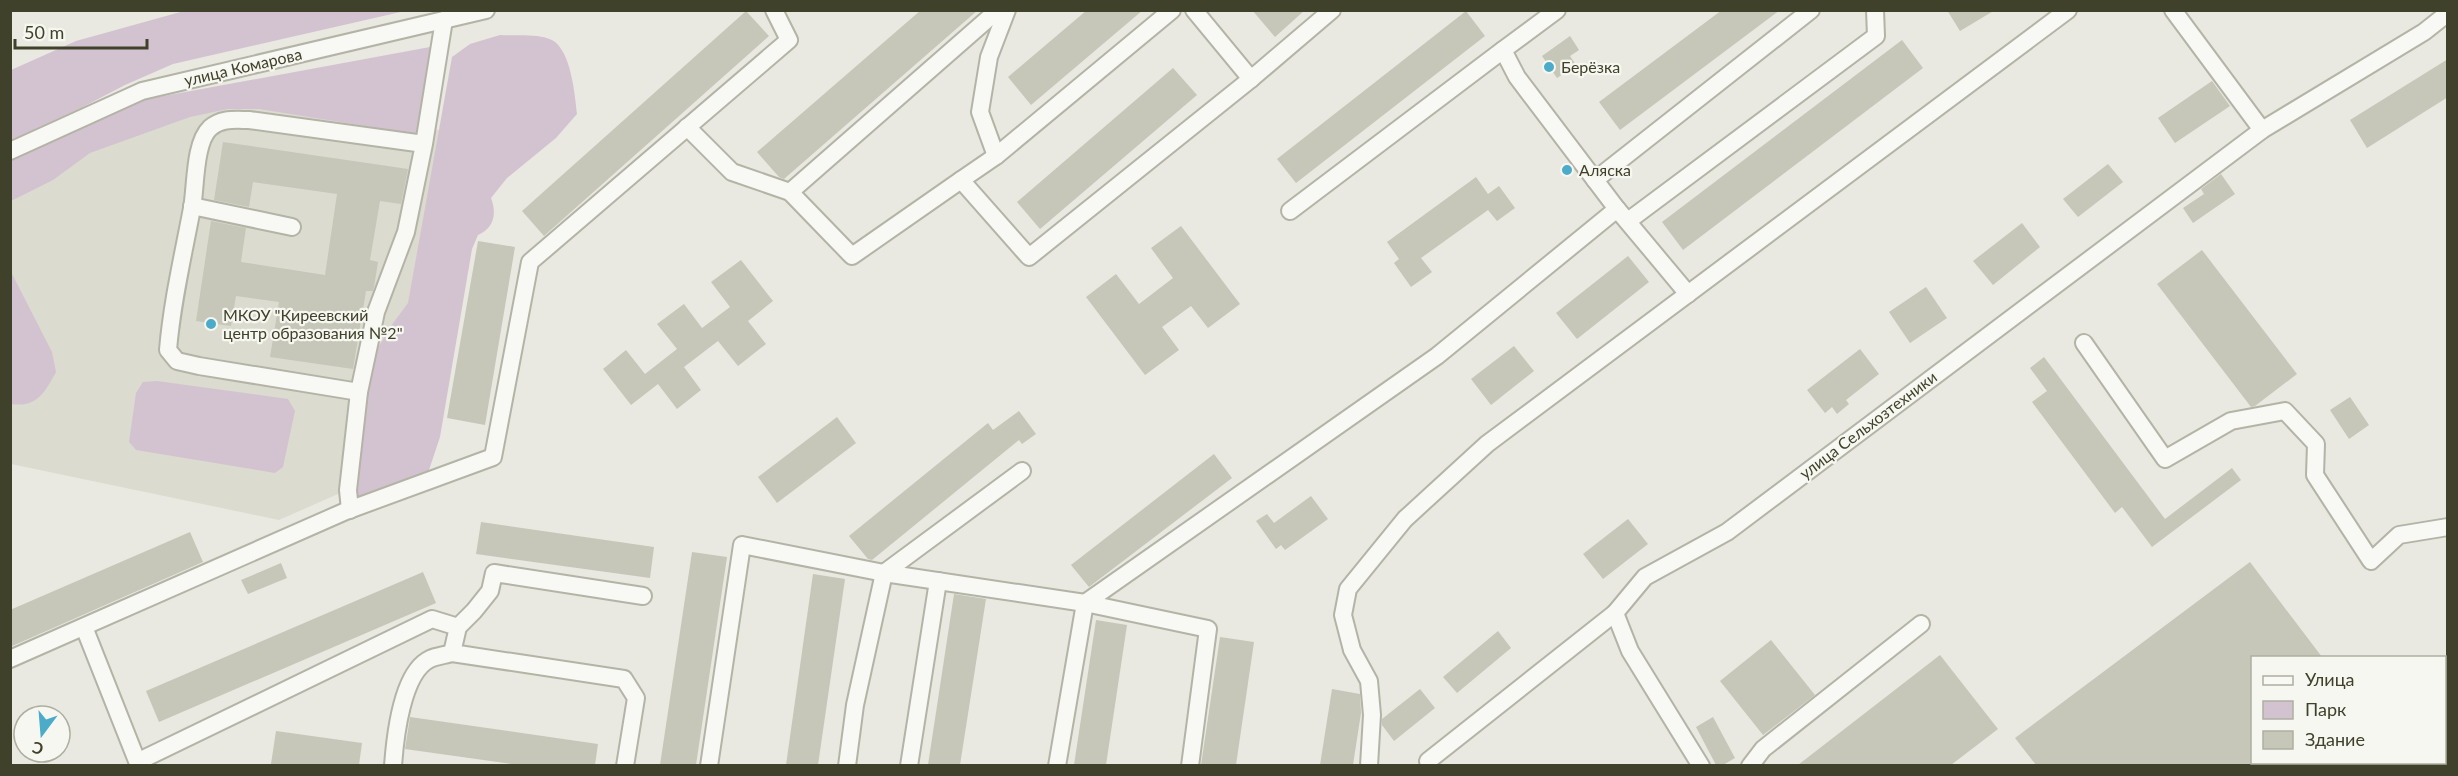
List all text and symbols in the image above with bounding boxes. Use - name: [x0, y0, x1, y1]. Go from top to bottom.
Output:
- scale bar: [15, 12, 147, 50]
- text: 50 m: [24, 21, 64, 43]
- street label: улица Комарова: [182, 44, 304, 89]
- place label: Берёзка: [1561, 57, 1620, 76]
- marker: Берёзка: [1542, 60, 1556, 74]
- place label: Аляска: [1579, 160, 1631, 179]
- marker: Аляска: [1560, 163, 1574, 177]
- place label: МКОУ "Киреевский центр образования №2": [223, 305, 403, 342]
- marker: МКОУ "Киреевский центр образования №2": [204, 317, 218, 331]
- street label: улица Сельхозтехники: [1795, 367, 1940, 482]
- legend: [2251, 656, 2446, 764]
- text: Улица: [2305, 668, 2355, 690]
- text: Парк: [2305, 698, 2347, 720]
- north arrow: [12, 704, 72, 764]
- text: Здание: [2305, 728, 2365, 750]
- text: С: [30, 738, 45, 759]

